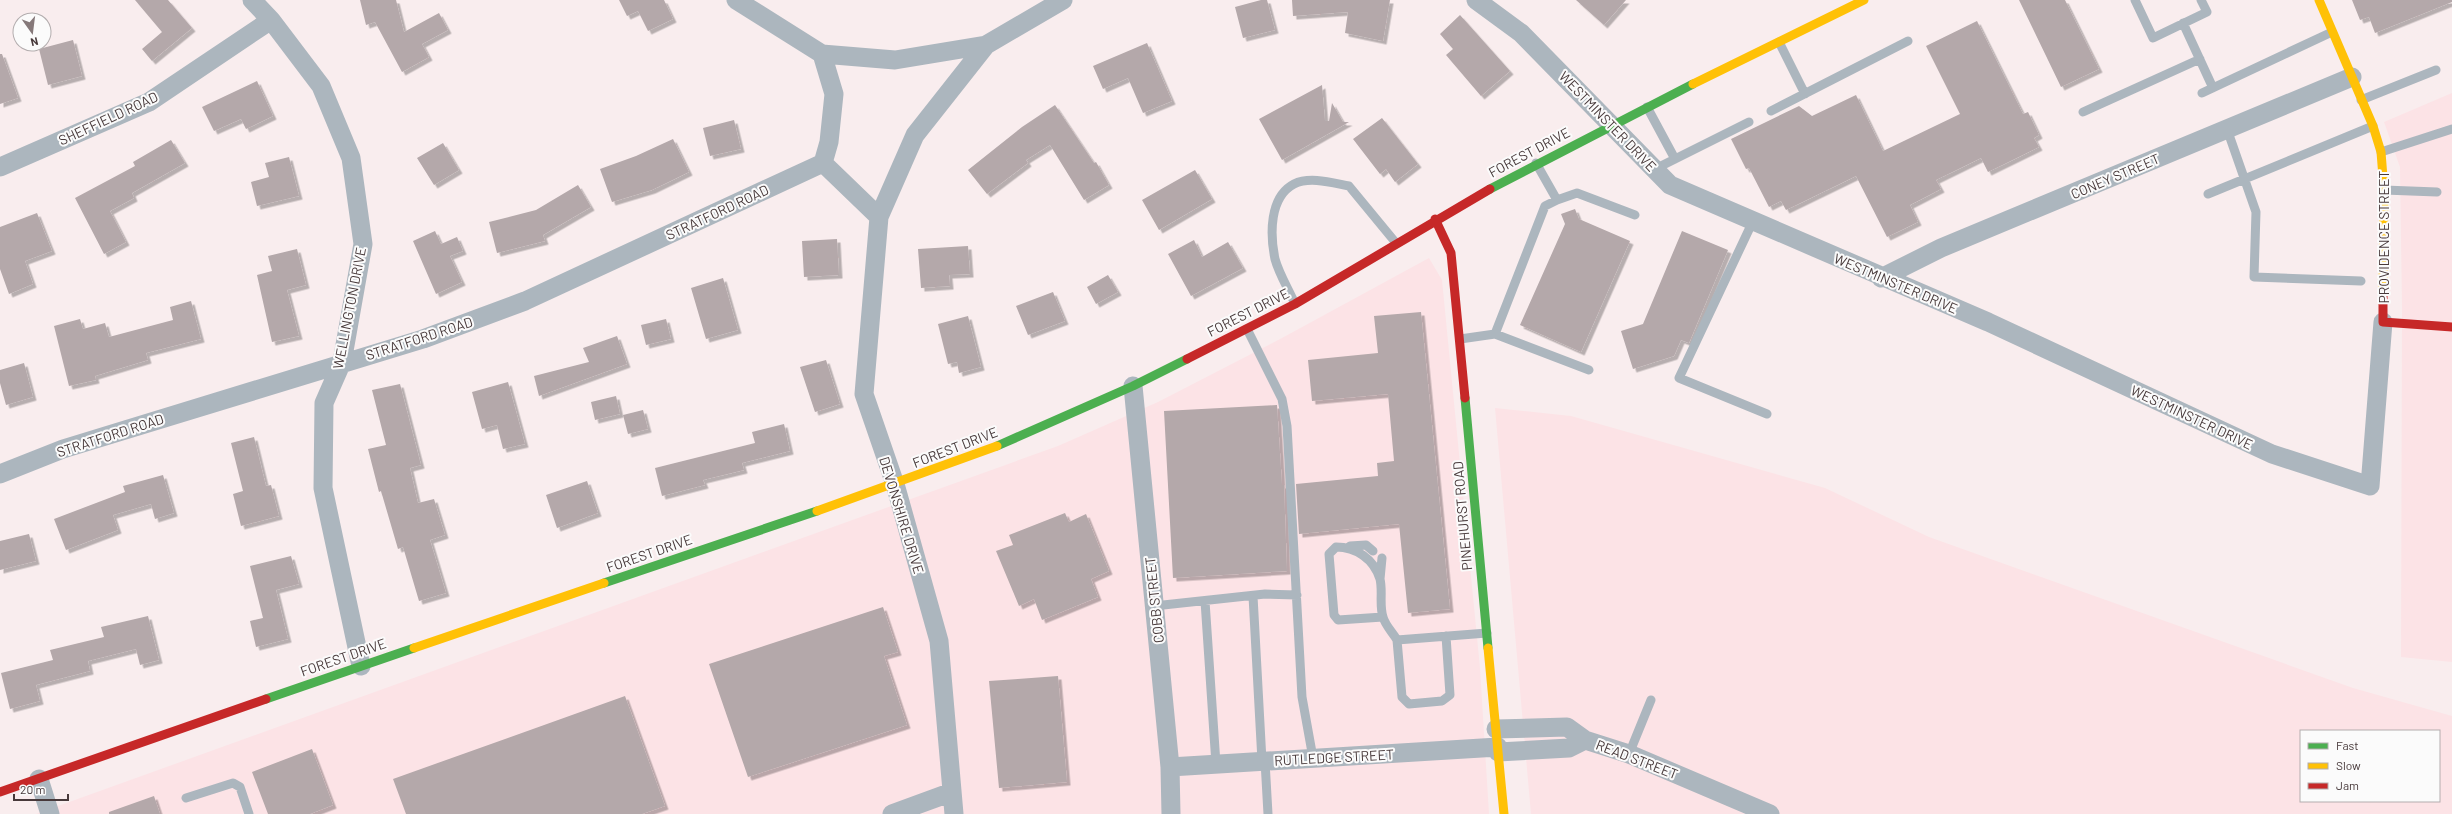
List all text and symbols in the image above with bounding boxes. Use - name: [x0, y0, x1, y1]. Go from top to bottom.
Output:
- north arrow: [12, 12, 52, 52]
- text: N: [29, 35, 40, 49]
- street label: WESTMINSTER DRIVE: [1556, 67, 1660, 175]
- street label: SHEFFIELD ROAD: [56, 88, 160, 148]
- street label: FOREST DRIVE: [1485, 123, 1573, 181]
- street label: CONEY STREET: [2068, 150, 2162, 202]
- street label: PROVIDENCE STREET: [2375, 170, 2392, 304]
- street label: STRATFORD ROAD: [663, 181, 771, 243]
- street label: WELLINGTON DRIVE: [329, 246, 369, 370]
- street label: WESTMINSTER DRIVE: [1832, 249, 1960, 317]
- street label: FOREST DRIVE: [1204, 284, 1292, 340]
- street label: STRATFORD ROAD: [363, 313, 475, 363]
- street label: WESTMINSTER DRIVE: [2128, 381, 2256, 453]
- street label: STRATFORD ROAD: [54, 410, 166, 460]
- street label: FOREST DRIVE: [910, 423, 1000, 471]
- street label: DEVONSHIRE DRIVE: [876, 454, 928, 576]
- street label: PINEHURST ROAD: [1449, 461, 1475, 571]
- street label: FOREST DRIVE: [604, 530, 694, 576]
- street label: COBB STREET: [1141, 556, 1167, 644]
- street label: FOREST DRIVE: [298, 634, 388, 680]
- legend: [2300, 730, 2440, 802]
- street label: READ STREET: [1594, 736, 1680, 782]
- text: Fast: [2336, 738, 2359, 752]
- street label: RUTLEDGE STREET: [1274, 745, 1394, 769]
- text: Slow: [2336, 758, 2361, 772]
- scale bar: [14, 776, 68, 802]
- text: Jam: [2336, 778, 2359, 792]
- text: 20 m: [20, 782, 46, 796]

